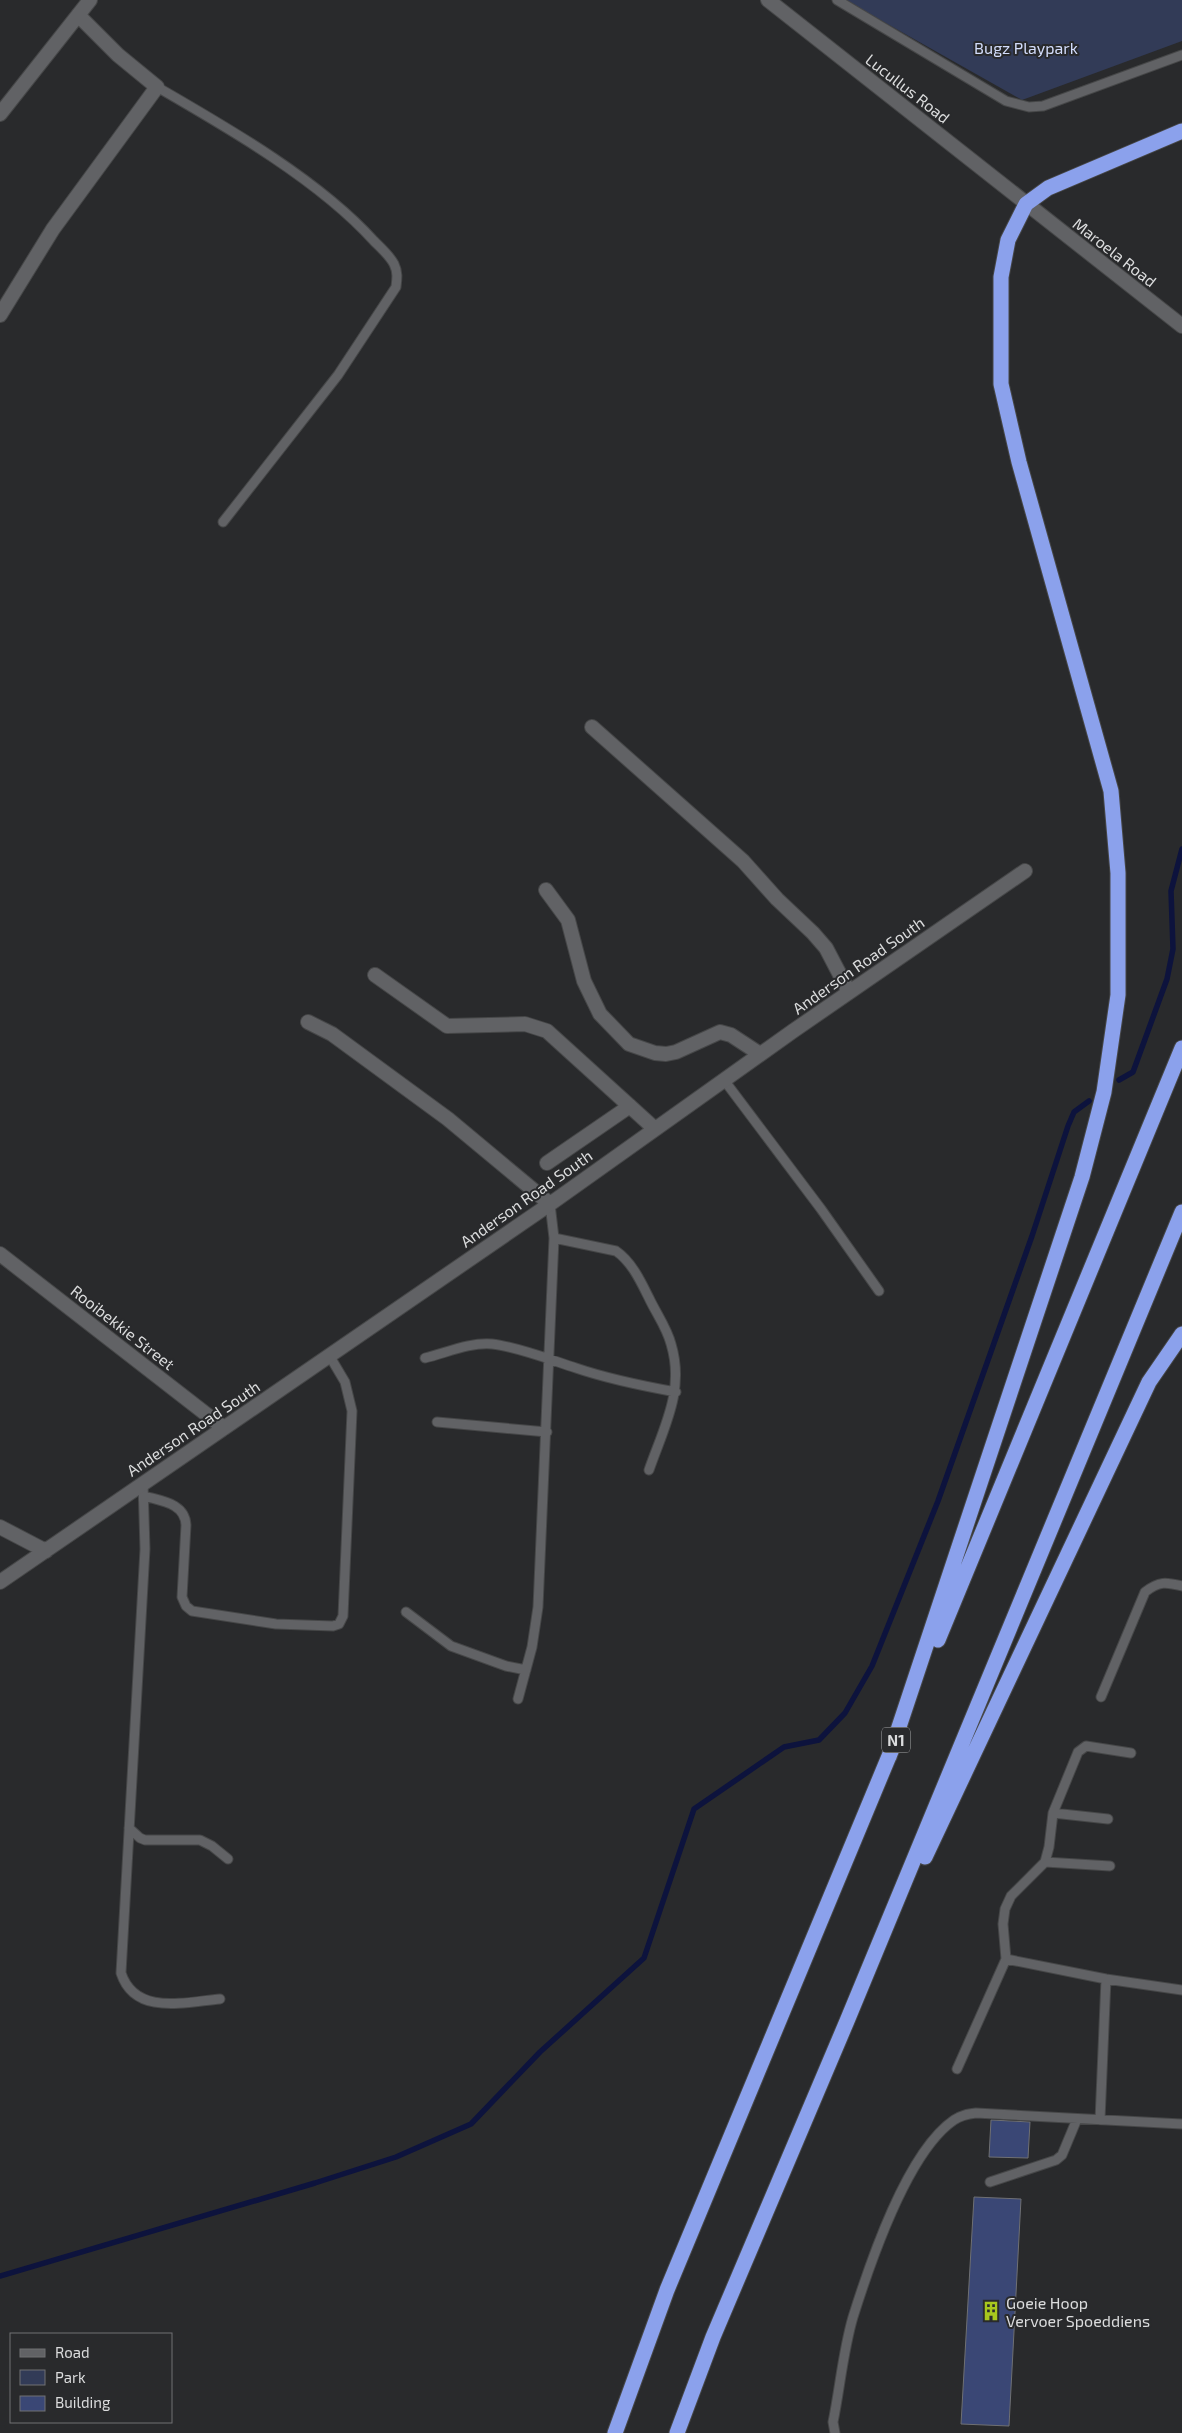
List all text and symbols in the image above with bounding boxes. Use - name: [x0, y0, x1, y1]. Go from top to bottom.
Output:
- park label: Bugz Playpark: [974, 38, 1078, 57]
- street label: Lucullus Road: [862, 49, 954, 127]
- street label: Maroela Road: [1069, 214, 1161, 290]
- street label: Anderson Road South: [788, 912, 928, 1018]
- street label: Anderson Road South: [456, 1145, 596, 1251]
- street label: Rooibekkie Street: [67, 1281, 179, 1373]
- street label: Anderson Road South: [123, 1376, 263, 1480]
- road number: N1: [882, 1728, 910, 1752]
- place label: Goeie Hoop Vervoer Spoeddiens: [1006, 2293, 1150, 2330]
- building icon: Goeie Hoop Vervoer Spoeddiens: [980, 2300, 1002, 2322]
- legend: [10, 2333, 172, 2423]
- text: Road: [55, 2343, 90, 2361]
- text: Park: [55, 2368, 86, 2386]
- text: Building: [55, 2393, 111, 2411]

